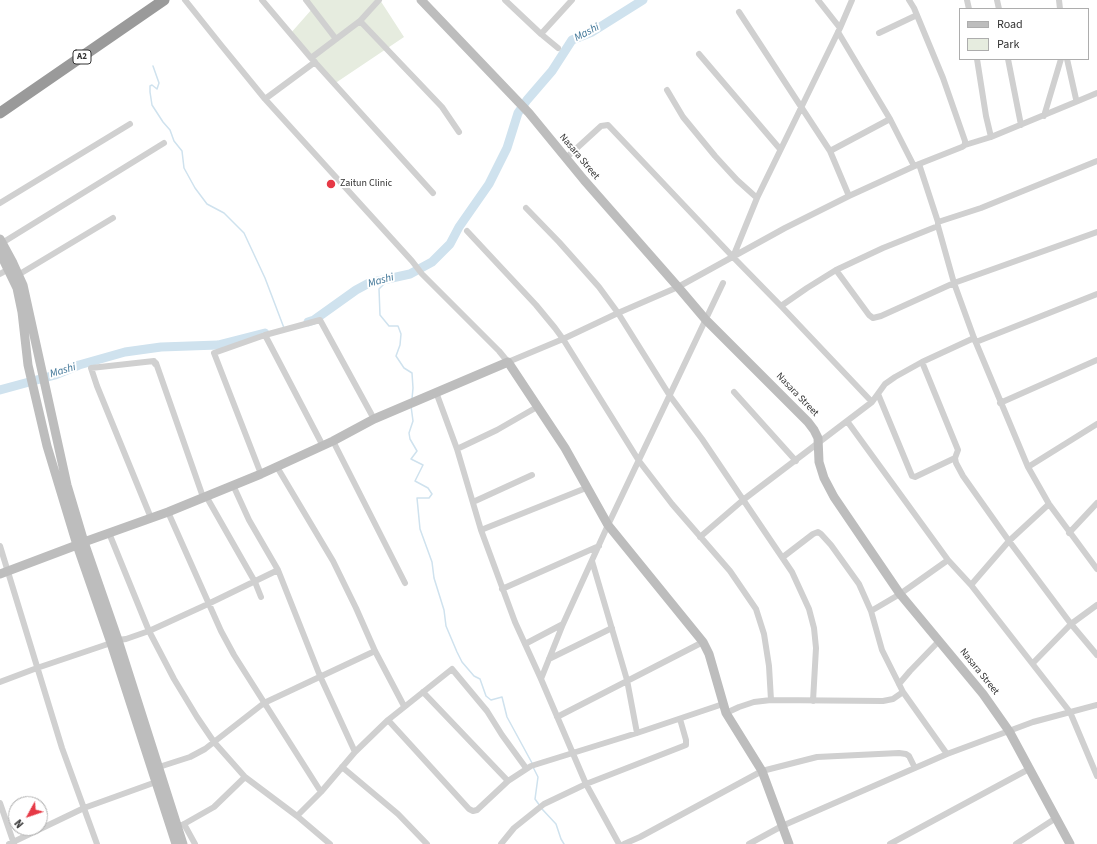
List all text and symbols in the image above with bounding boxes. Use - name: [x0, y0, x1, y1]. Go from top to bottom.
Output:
- legend: [959, 8, 1089, 60]
- text: Road: [997, 16, 1023, 33]
- water label: Mashi: [572, 21, 602, 45]
- text: Park: [997, 36, 1019, 53]
- road number: A2: [73, 50, 91, 64]
- street label: Nasara Street: [556, 132, 602, 182]
- marker: Zaitun Clinic: [325, 178, 337, 190]
- place label: Zaitun Clinic: [340, 178, 392, 190]
- water label: Mashi: [366, 271, 396, 291]
- water label: Mashi: [48, 361, 78, 381]
- street label: Nasara Street: [773, 371, 821, 419]
- street label: Nasara Street: [957, 646, 1001, 698]
- north arrow: [8, 796, 48, 836]
- text: N: [11, 816, 27, 831]

